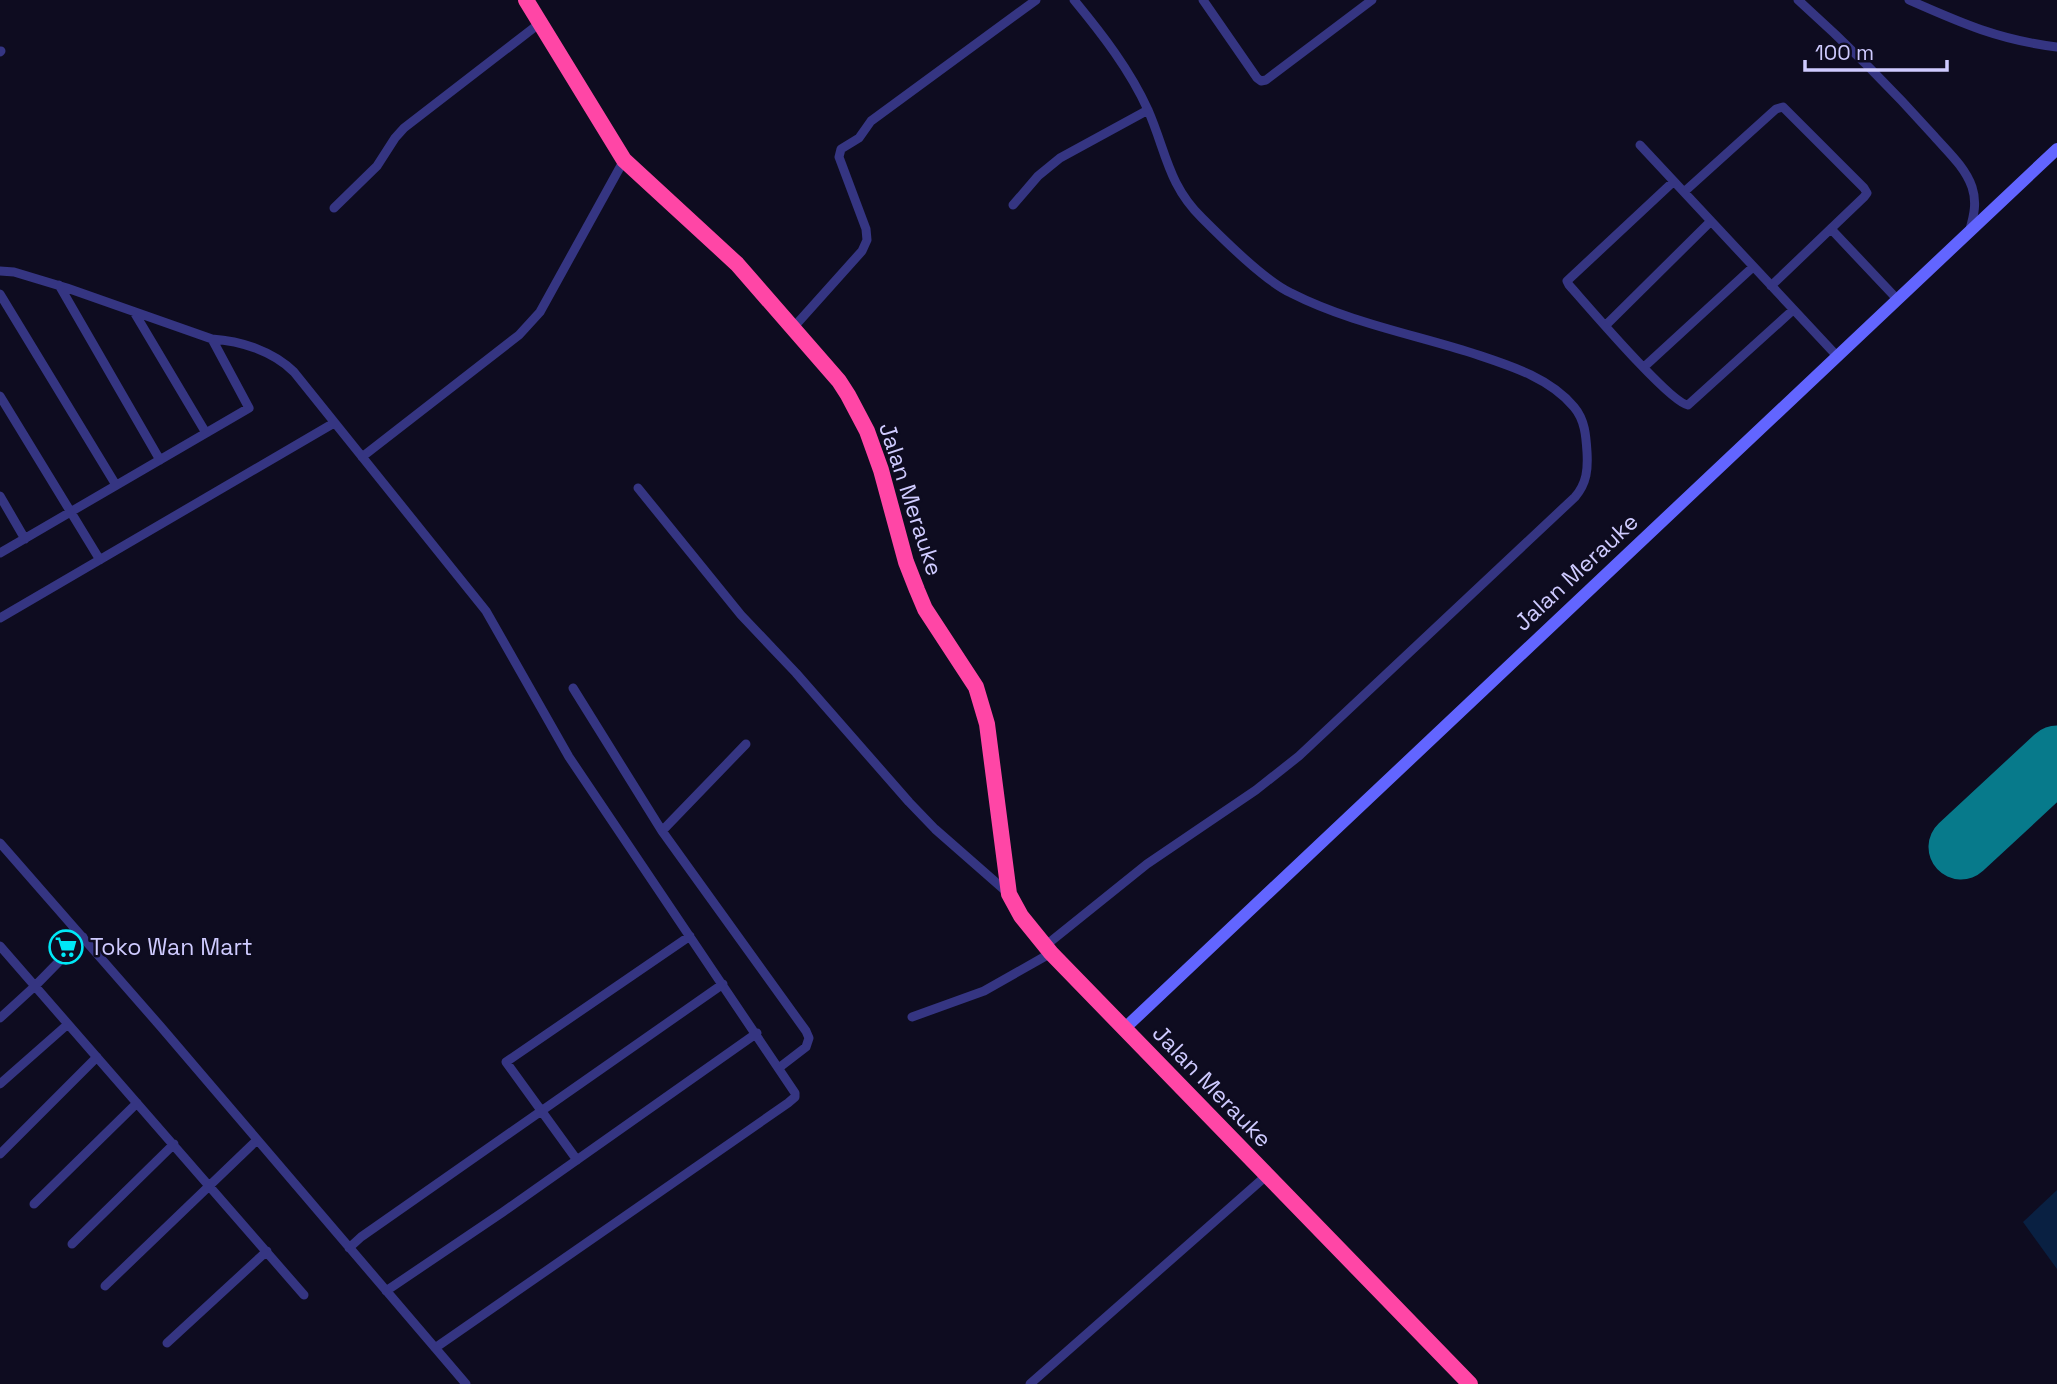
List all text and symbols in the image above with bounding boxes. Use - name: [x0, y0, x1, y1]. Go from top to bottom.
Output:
- scale bar: [1805, 28, 1947, 72]
- text: 100 m: [1815, 39, 1874, 66]
- street label: Jalan Merauke: [872, 419, 950, 579]
- street label: Jalan Merauke: [1507, 507, 1645, 637]
- supermarket icon: Toko Wan Mart: [47, 928, 85, 966]
- place label: Toko Wan Mart: [90, 932, 253, 962]
- street label: Jalan Merauke: [1146, 1018, 1278, 1154]

